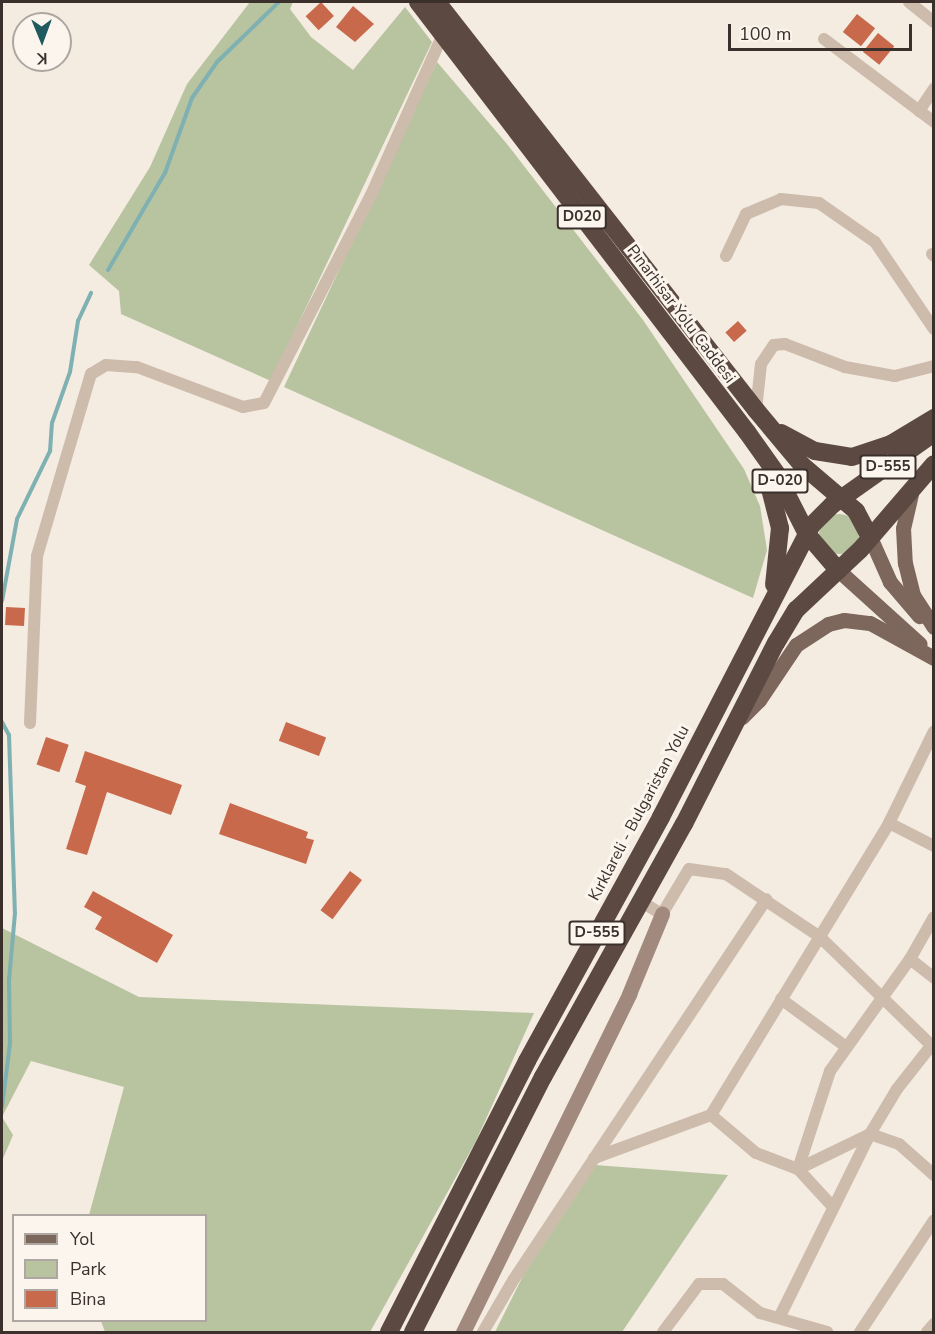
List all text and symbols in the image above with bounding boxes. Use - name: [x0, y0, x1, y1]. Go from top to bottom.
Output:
- north arrow: [12, 12, 72, 72]
- scale bar: [731, 12, 916, 50]
- text: 100 m: [739, 22, 791, 46]
- text: K: [37, 47, 48, 69]
- road number: D020: [556, 205, 608, 229]
- street label: Pınarhisar Yolu Caddesi: [623, 241, 739, 387]
- road number: D-555: [860, 455, 916, 479]
- road number: D-020: [752, 469, 808, 493]
- street label: Kırklareli - Bulgaristan Yolu: [585, 722, 693, 904]
- road number: D-555: [568, 921, 626, 945]
- legend: [12, 1214, 207, 1322]
- text: Yol: [70, 1227, 95, 1251]
- text: Park: [70, 1257, 106, 1281]
- text: Bina: [70, 1287, 106, 1311]

